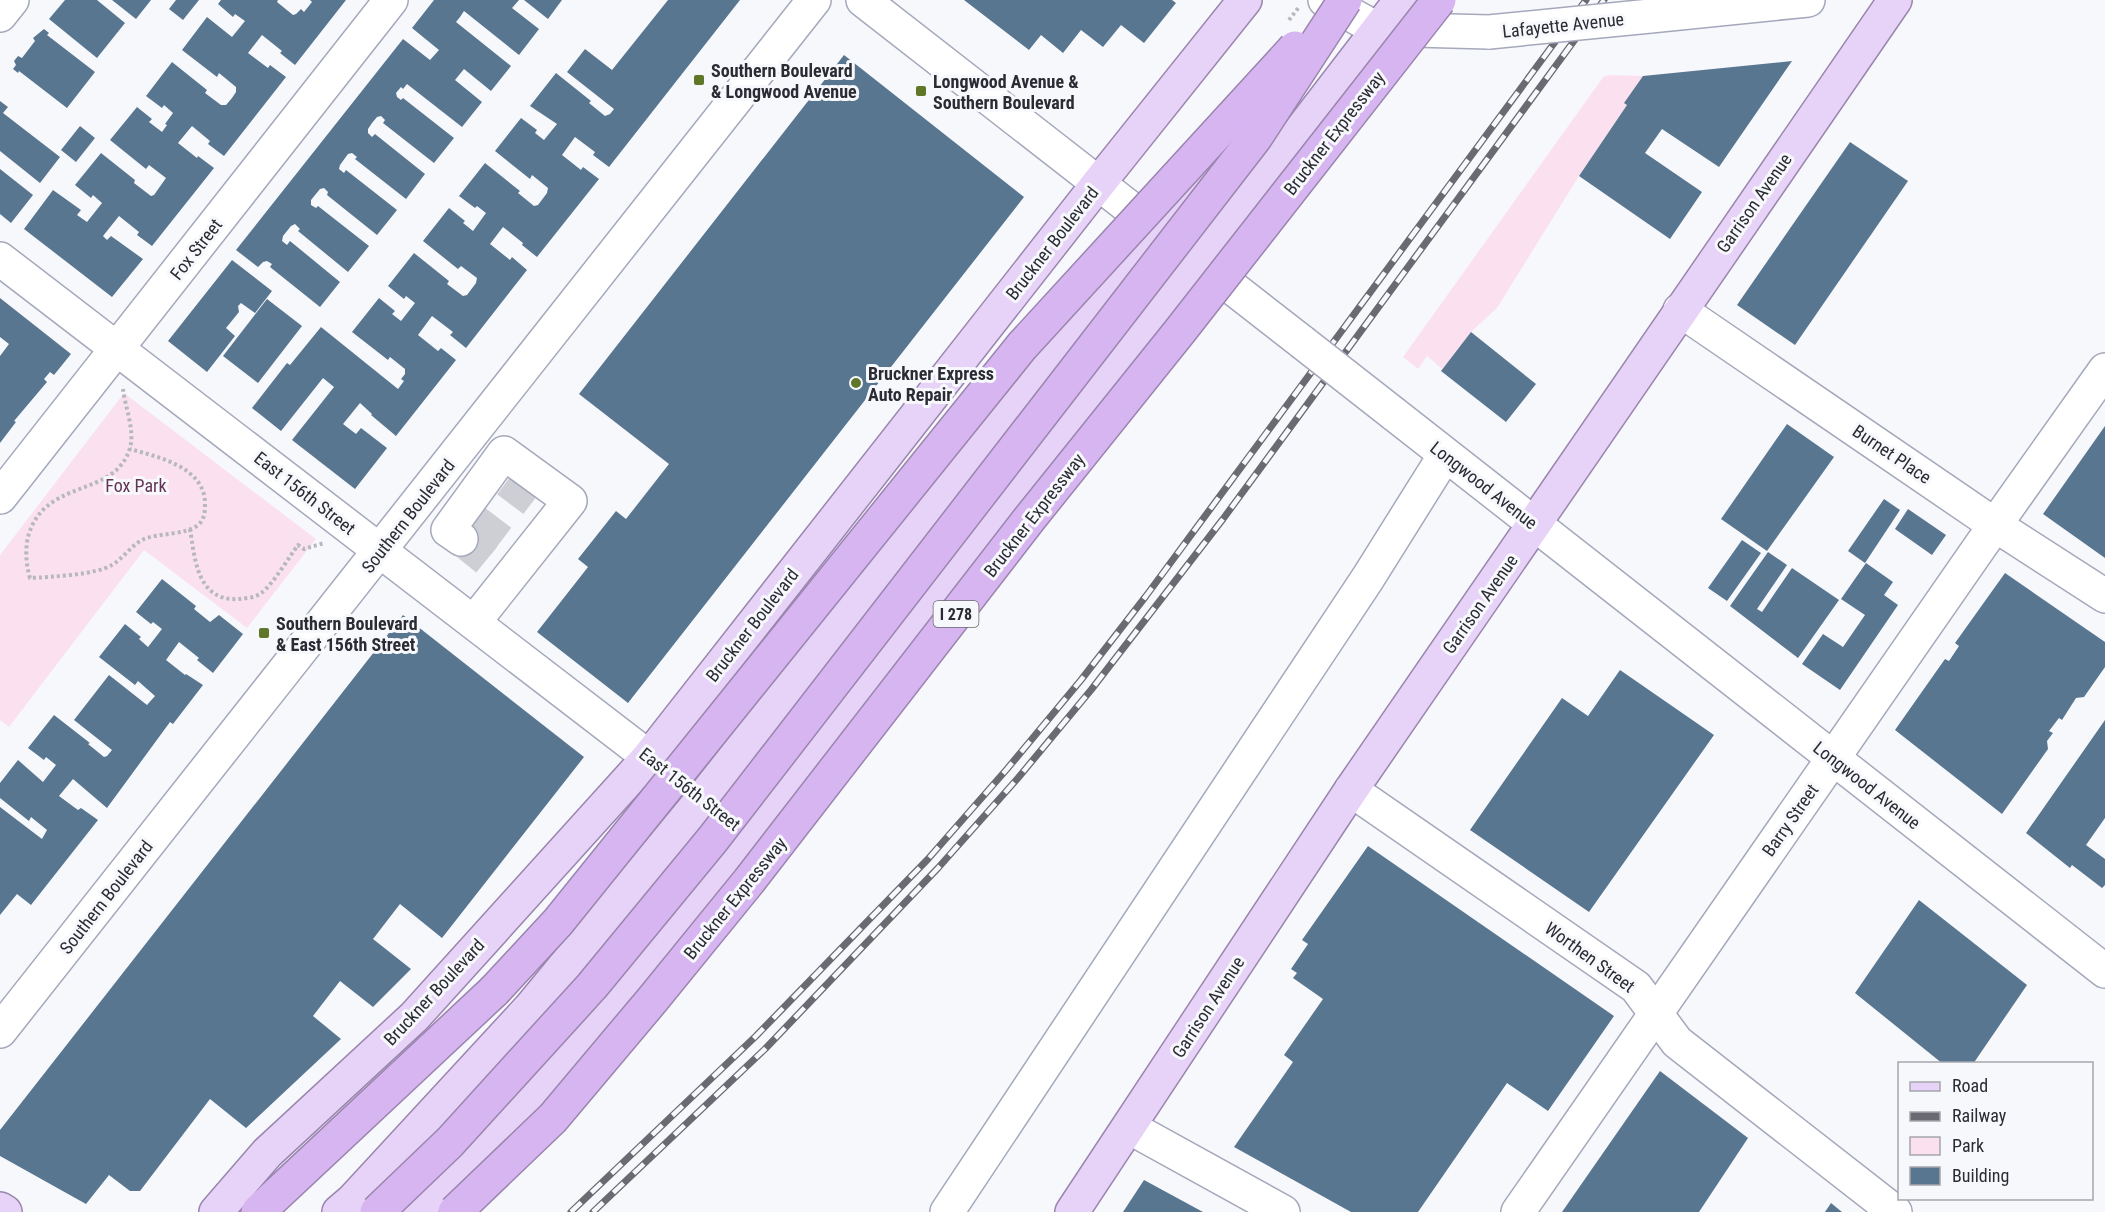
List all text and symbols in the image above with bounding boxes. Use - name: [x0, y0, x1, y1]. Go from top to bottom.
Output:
- street label: Lafayette Avenue: [1501, 8, 1625, 42]
- place label: Southern Boulevard & Longwood Avenue: [711, 60, 857, 102]
- street label: Bruckner Expressway: [1279, 67, 1389, 199]
- place label: Longwood Avenue & Southern Boulevard: [933, 71, 1079, 113]
- marker: Southern Boulevard & Longwood Avenue: [692, 73, 706, 87]
- marker: Longwood Avenue & Southern Boulevard: [914, 84, 928, 98]
- street label: Garrison Avenue: [1712, 149, 1796, 257]
- street label: Bruckner Boulevard: [1001, 182, 1103, 304]
- street label: Fox Street: [166, 214, 226, 284]
- place label: Bruckner Express Auto Repair: [868, 363, 994, 405]
- marker: Bruckner Express Auto Repair: [849, 376, 863, 390]
- street label: Burnet Place: [1849, 420, 1935, 488]
- street label: Longwood Avenue: [1426, 437, 1542, 533]
- street label: East 156th Street: [250, 447, 360, 539]
- street label: Bruckner Expressway: [979, 449, 1089, 581]
- street label: Southern Boulevard: [357, 455, 459, 577]
- park label: Fox Park: [105, 475, 167, 496]
- street label: Garrison Avenue: [1438, 550, 1522, 658]
- street label: Bruckner Boulevard: [701, 564, 803, 686]
- road number: I 278: [934, 601, 978, 627]
- place label: Southern Boulevard & East 156th Street: [276, 613, 418, 655]
- marker: Southern Boulevard & East 156th Street: [257, 626, 271, 640]
- street label: Longwood Avenue: [1809, 737, 1925, 833]
- street label: East 156th Street: [635, 743, 745, 835]
- street label: Barry Street: [1757, 780, 1823, 860]
- street label: Bruckner Expressway: [679, 832, 791, 963]
- street label: Southern Boulevard: [55, 836, 157, 958]
- street label: Worthen Street: [1541, 917, 1639, 997]
- street label: Bruckner Boulevard: [379, 934, 489, 1050]
- street label: Garrison Avenue: [1168, 953, 1248, 1061]
- legend: [1898, 1062, 2093, 1200]
- text: Road: [1952, 1075, 1988, 1096]
- text: Railway: [1952, 1105, 2007, 1126]
- text: Park: [1952, 1135, 1984, 1156]
- text: Building: [1952, 1165, 2009, 1186]

